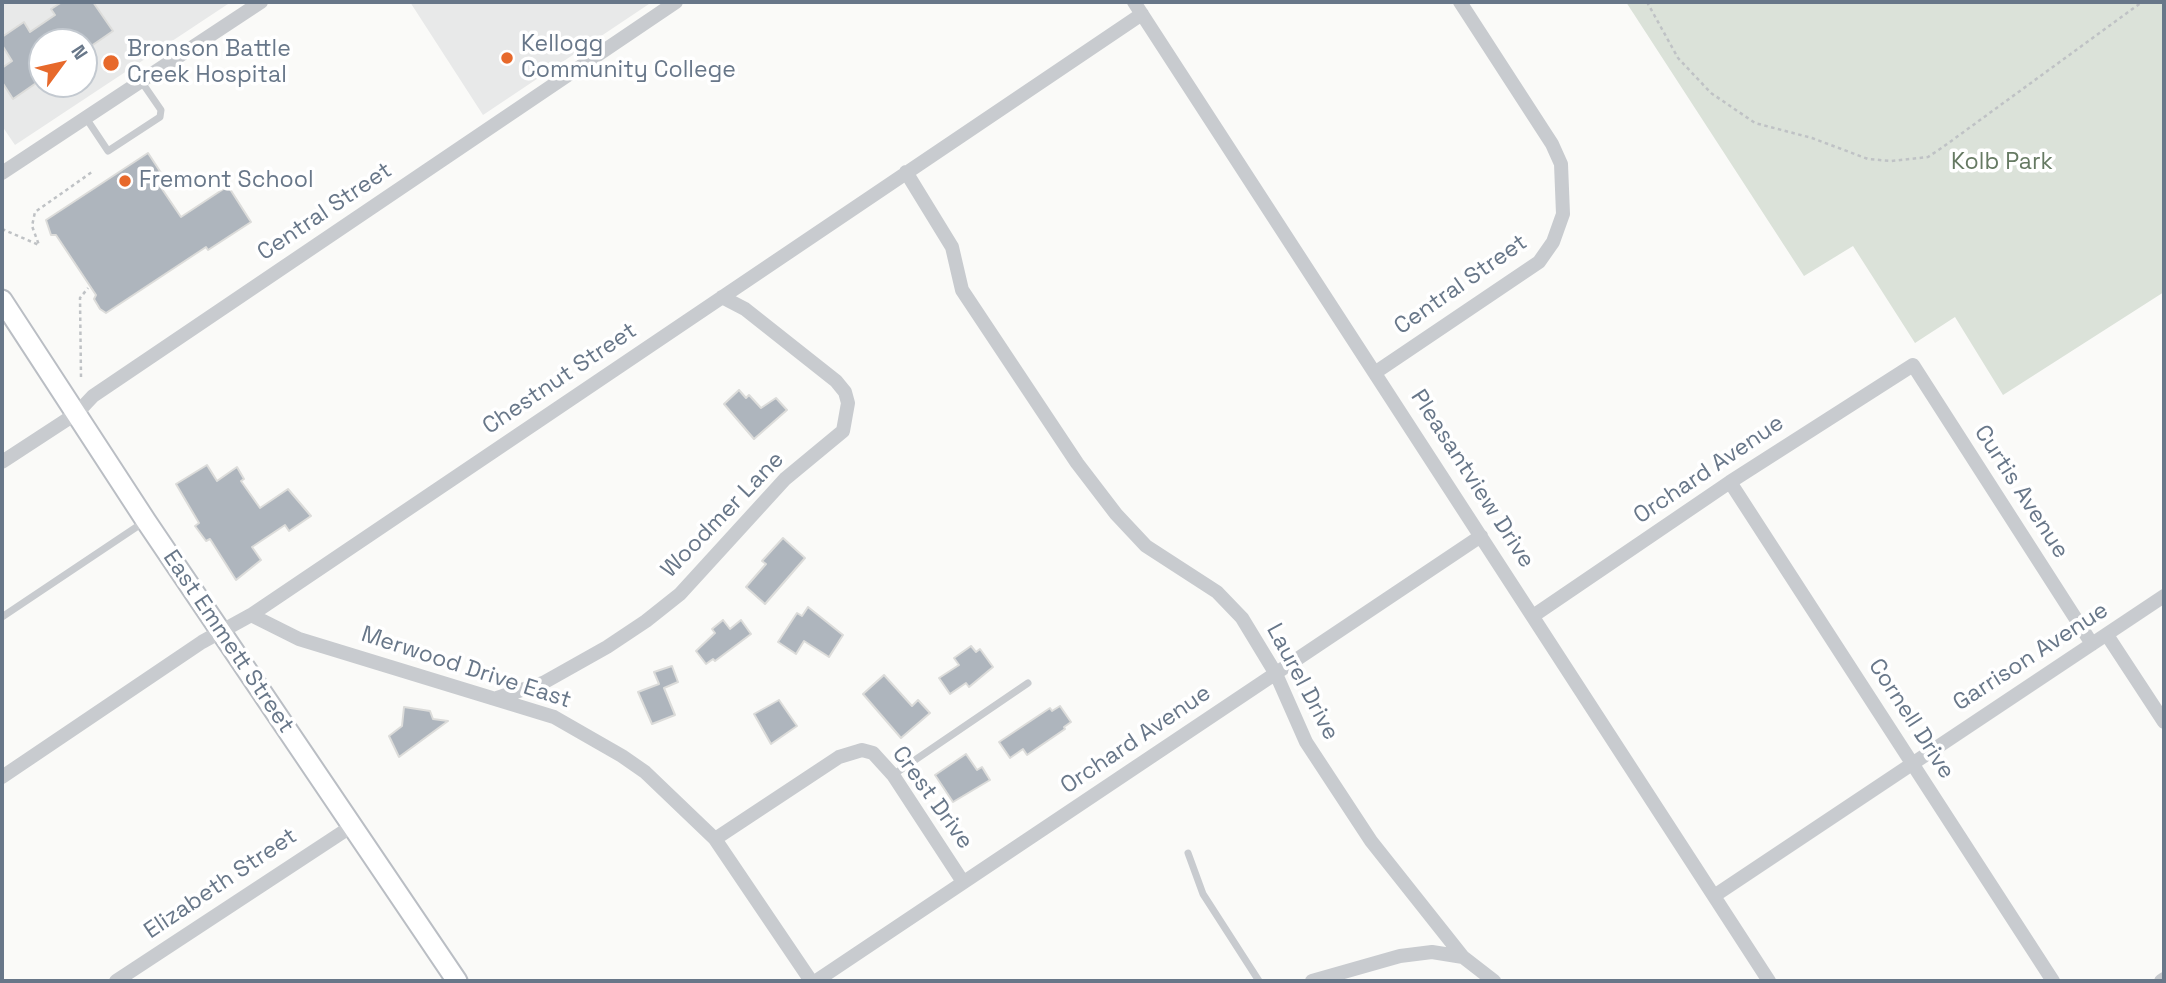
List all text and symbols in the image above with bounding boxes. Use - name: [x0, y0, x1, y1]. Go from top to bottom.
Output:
- north arrow: [28, 28, 98, 98]
- place label: Kellogg Community College: [521, 31, 736, 85]
- place label: Bronson Battle Creek Hospital: [127, 36, 291, 90]
- text: N: [65, 40, 93, 65]
- marker: Kellogg Community College: [499, 50, 515, 66]
- marker: Bronson Battle Creek Hospital: [101, 53, 121, 73]
- park label: Kolb Park: [1951, 149, 2053, 177]
- street label: Central Street: [253, 157, 397, 267]
- place label: Fremont School: [139, 167, 314, 195]
- marker: Fremont School: [117, 173, 133, 189]
- street label: Central Street: [1389, 229, 1533, 341]
- street label: Chestnut Street: [478, 317, 642, 441]
- street label: Pleasantview Drive: [1404, 385, 1540, 573]
- street label: Orchard Avenue: [1629, 410, 1789, 530]
- street label: Curtis Avenue: [1968, 420, 2074, 564]
- street label: Woodmer Lane: [656, 446, 790, 584]
- street label: East Emmett Street: [157, 545, 299, 739]
- street label: Garrison Avenue: [1948, 597, 2114, 717]
- street label: Laurel Drive: [1260, 619, 1344, 745]
- street label: Merwood Drive East: [358, 621, 574, 715]
- street label: Cornell Drive: [1862, 654, 1960, 784]
- street label: Orchard Avenue: [1056, 680, 1216, 800]
- street label: Crest Drive: [886, 741, 978, 855]
- street label: Elizabeth Street: [139, 823, 303, 945]

